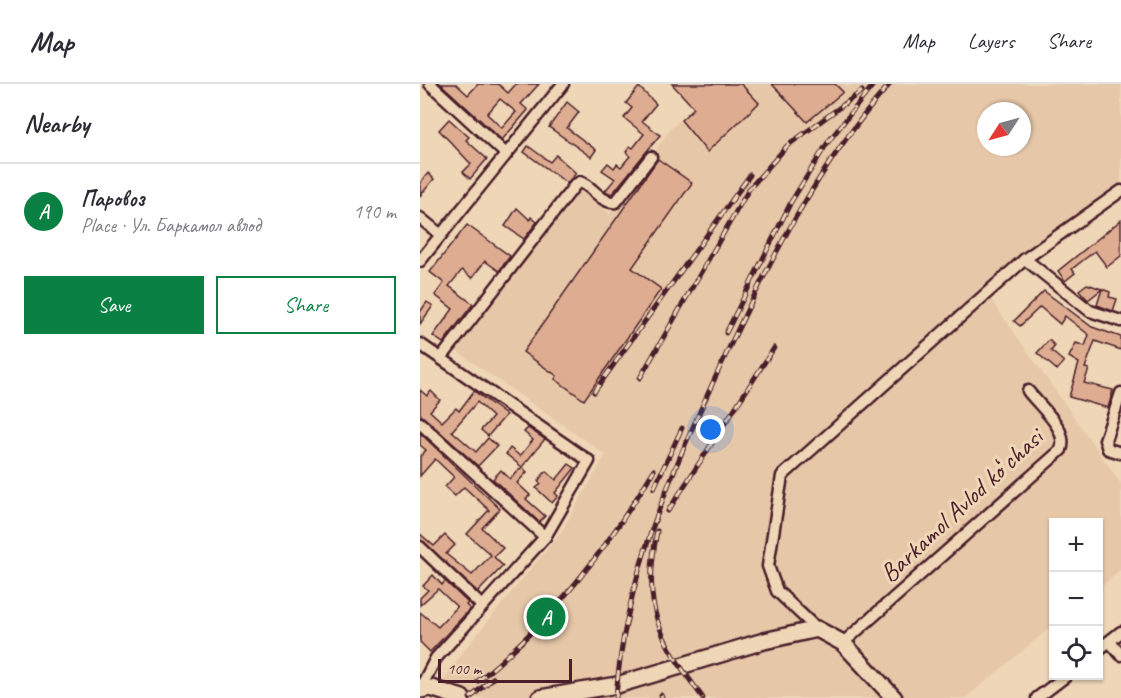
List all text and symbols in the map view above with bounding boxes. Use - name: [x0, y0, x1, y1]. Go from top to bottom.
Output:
- text: Map: [30, 24, 73, 59]
- text: Map: [902, 28, 935, 54]
- text: Layers: [968, 28, 1014, 54]
- text: Share: [1047, 28, 1091, 54]
- north arrow: [977, 102, 1031, 156]
- text: Nearby: [24, 107, 89, 140]
- text: Паровоз: [81, 185, 144, 213]
- text: A: [38, 199, 49, 224]
- text: 190 m: [353, 199, 396, 224]
- text: Place · Ул. Баркамол авлод: [81, 213, 261, 238]
- button: Save: [24, 276, 204, 334]
- button: Share: [216, 276, 396, 334]
- your location: [696, 415, 725, 444]
- street label: Barkamol Аvlod koʻchasi: [873, 419, 1052, 589]
- map controls: [1049, 518, 1103, 680]
- button: +: [1049, 518, 1103, 572]
- button: −: [1049, 572, 1103, 626]
- pin: A: [526, 594, 566, 640]
- button: locate: [1049, 626, 1103, 680]
- scale bar: [438, 656, 572, 684]
- text: 100 m: [447, 659, 481, 679]

